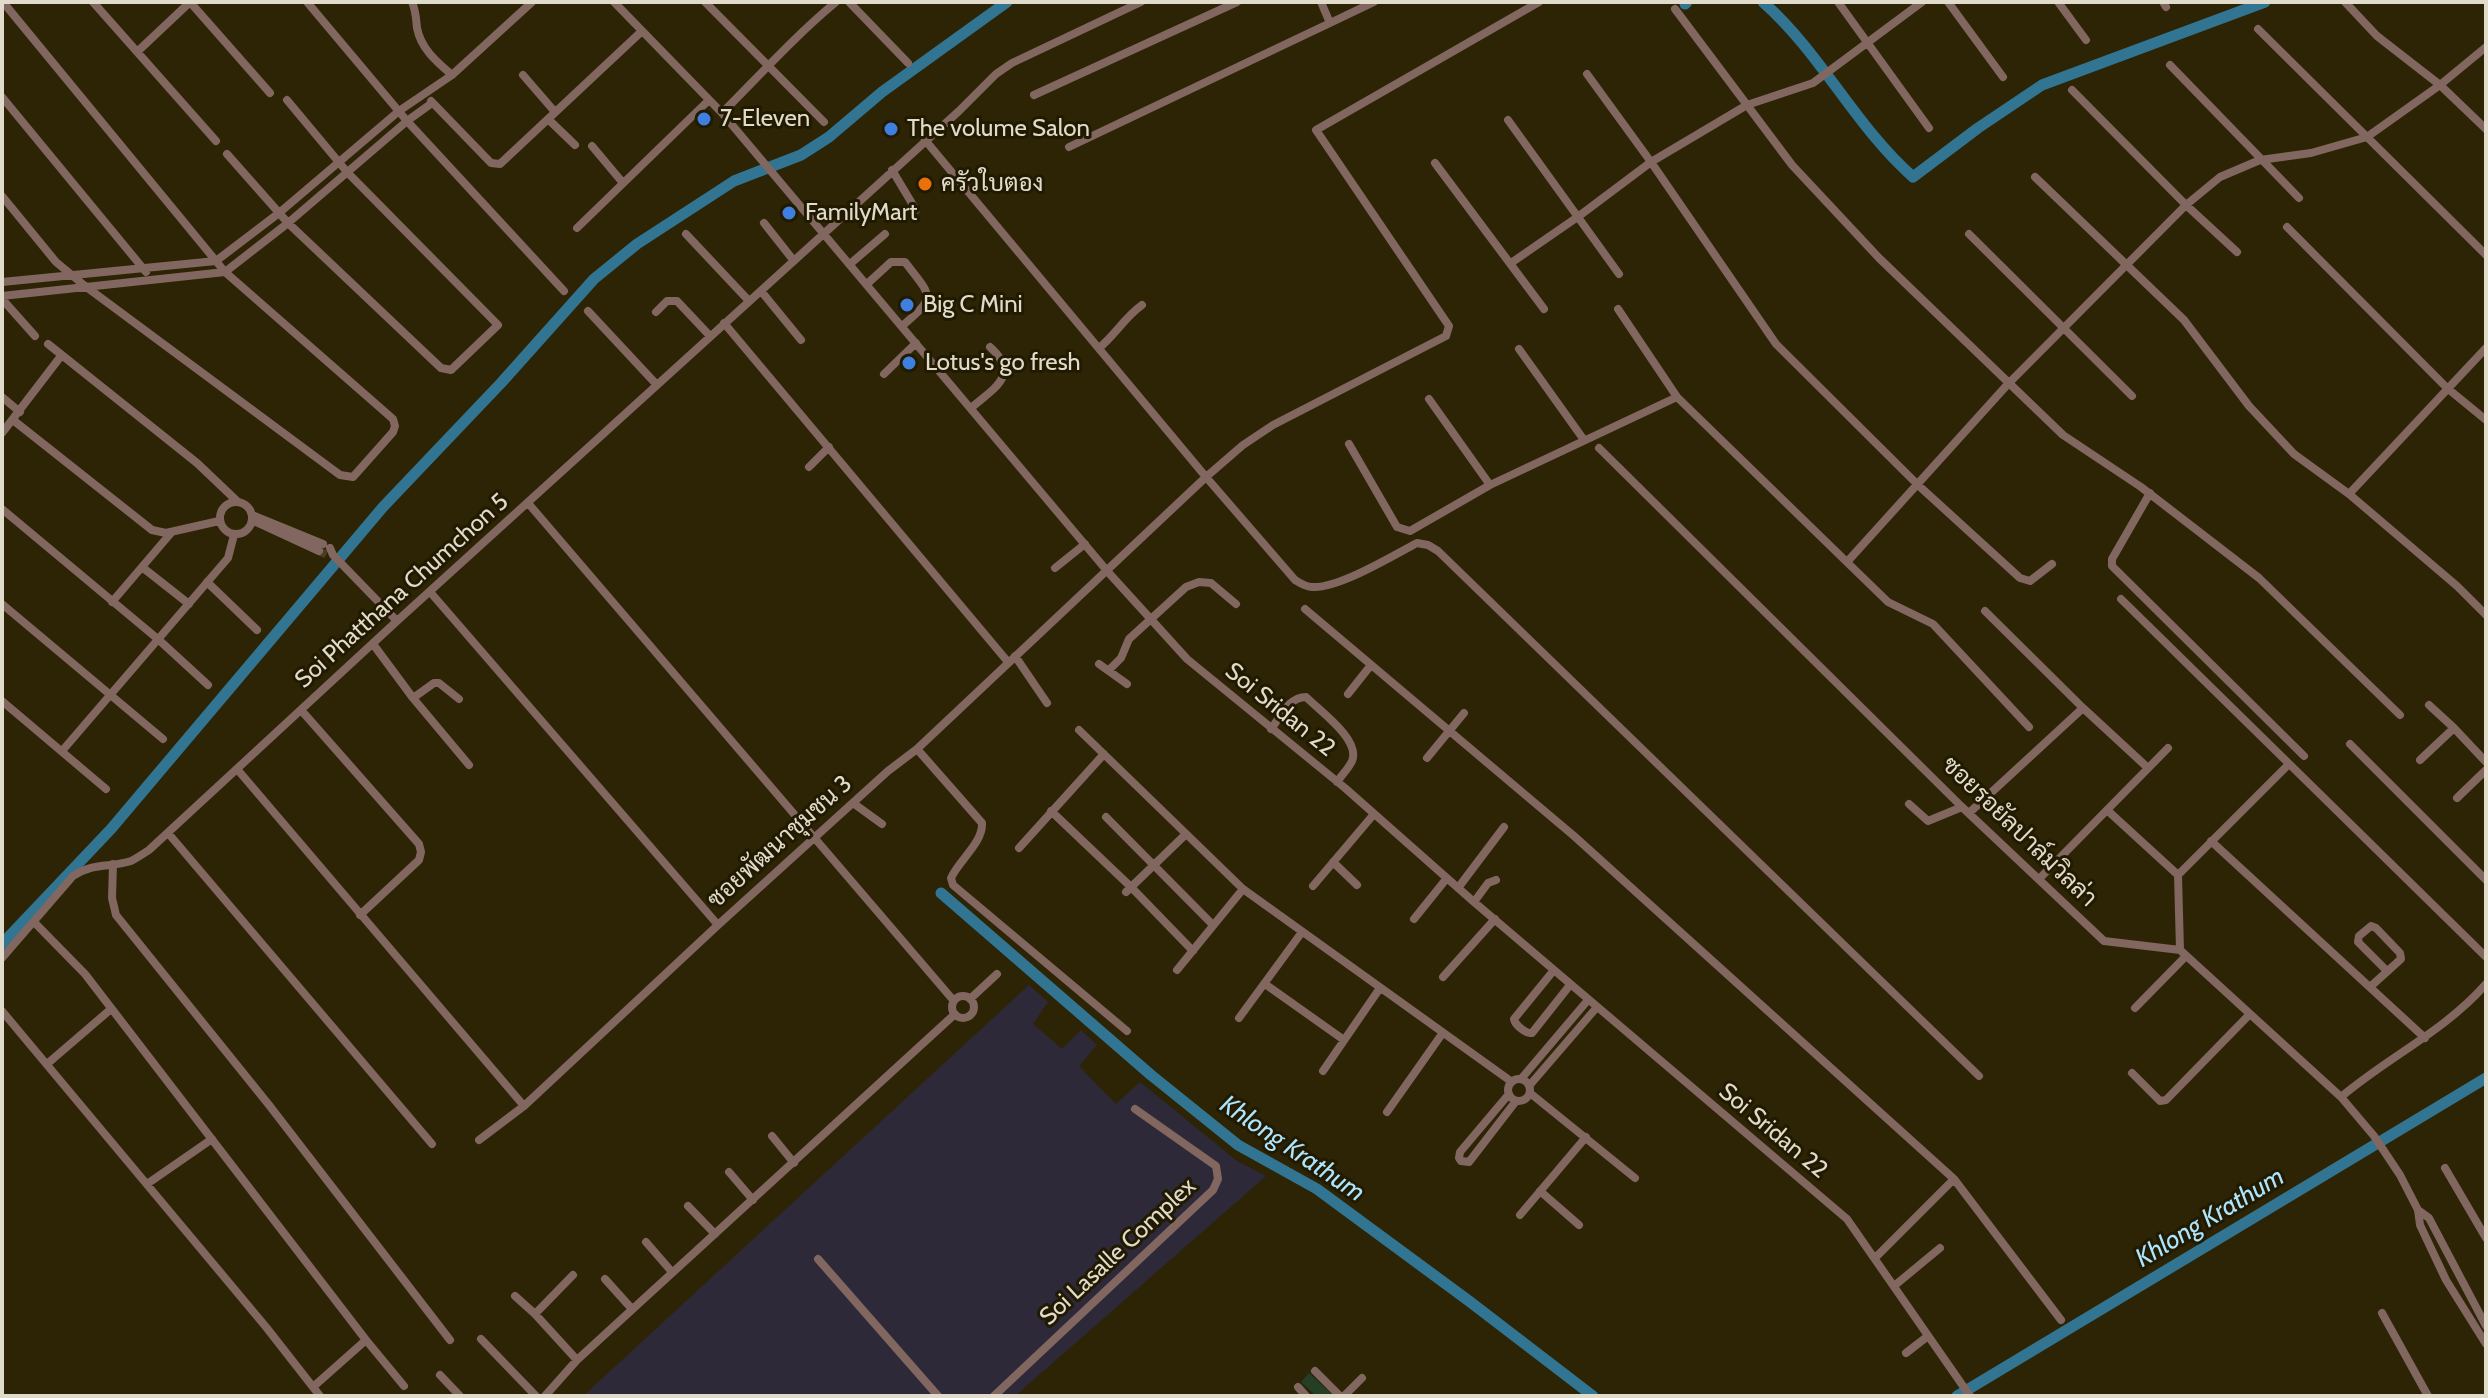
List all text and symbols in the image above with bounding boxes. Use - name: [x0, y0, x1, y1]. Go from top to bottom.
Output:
- place label: 7-Eleven: [720, 105, 810, 133]
- marker: 7-Eleven: [695, 110, 713, 128]
- place label: The volume Salon: [907, 115, 1090, 143]
- marker: The volume Salon: [882, 120, 900, 138]
- place label: ครัวใบตอง: [941, 170, 1043, 198]
- marker: ครัวใบตอง: [916, 175, 934, 193]
- place label: FamilyMart: [805, 199, 917, 227]
- marker: FamilyMart: [780, 204, 798, 222]
- place label: Big C Mini: [923, 291, 1023, 319]
- marker: Big C Mini: [898, 296, 916, 314]
- place label: Lotus's go fresh: [925, 349, 1081, 377]
- marker: Lotus's go fresh: [900, 354, 918, 372]
- street label: Soi Phatthana Chumchon 5: [289, 488, 515, 694]
- street label: Soi Sridan 22: [1219, 657, 1341, 763]
- street label: ซอยรอยัลปาล์มวิลล่า: [1936, 751, 2102, 913]
- street label: ซอยพัฒนาชุมชน 3: [702, 770, 858, 914]
- street label: Soi Sridan 22: [1713, 1077, 1833, 1185]
- water label: Khlong Krathum: [1214, 1089, 1370, 1209]
- water label: Khlong Krathum: [2130, 1161, 2290, 1275]
- street label: Soi Lasalle Complex: [1034, 1172, 1202, 1332]

